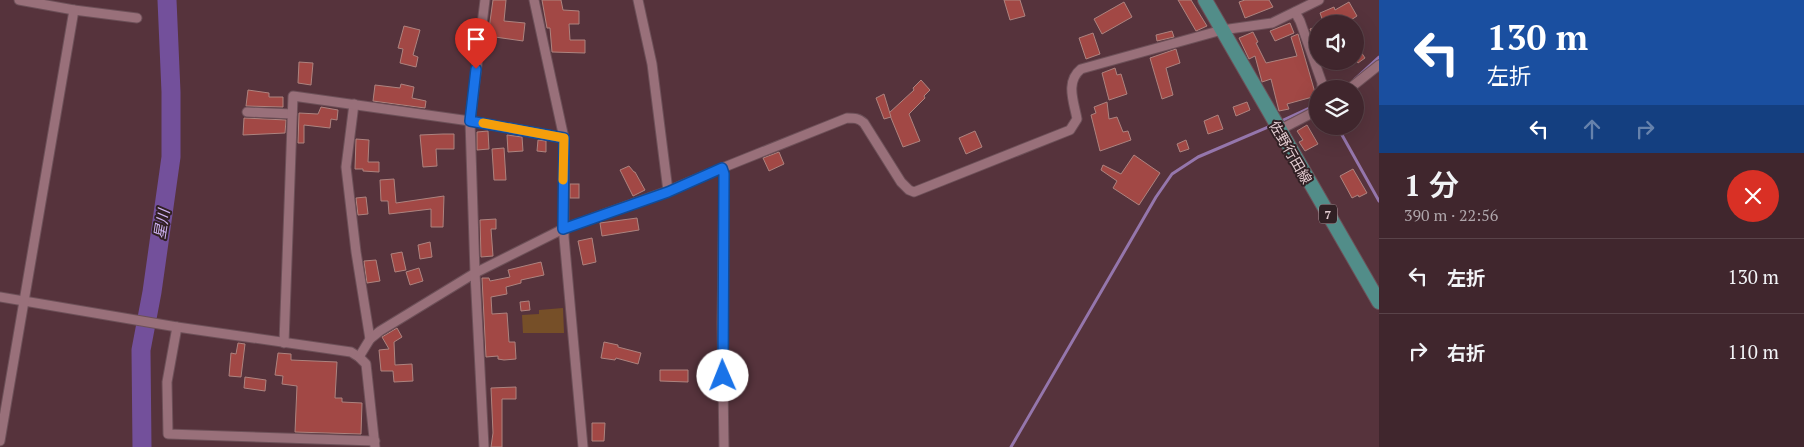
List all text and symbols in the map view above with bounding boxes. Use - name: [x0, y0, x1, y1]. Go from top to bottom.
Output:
- text: 130 m: [1487, 14, 1588, 60]
- map controls: [1309, 15, 1364, 135]
- button: sound: [1309, 15, 1364, 70]
- pin: [455, 18, 497, 69]
- icon: left: [1404, 20, 1469, 85]
- icon: arrive: [462, 25, 490, 53]
- text: 左折: [1487, 61, 1531, 90]
- button: layers: [1309, 80, 1364, 135]
- icon: left: [1525, 115, 1553, 143]
- icon: ahead: [1578, 115, 1606, 143]
- icon: right: [1631, 115, 1659, 143]
- street label: 佐野行田線: [1265, 117, 1317, 187]
- text: 1 分: [1404, 165, 1459, 205]
- button: close: [1727, 170, 1779, 222]
- road number: 7: [1319, 204, 1337, 223]
- text: 390 m · 22:56: [1404, 204, 1498, 226]
- water label: 星川: [149, 206, 174, 240]
- icon: left: [1404, 262, 1432, 290]
- text: 130 m: [1728, 264, 1779, 289]
- text: 左折: [1447, 265, 1485, 290]
- icon: right: [1404, 337, 1432, 365]
- text: 110 m: [1728, 339, 1779, 364]
- text: 右折: [1447, 340, 1485, 365]
- position arrow: [696, 349, 748, 401]

